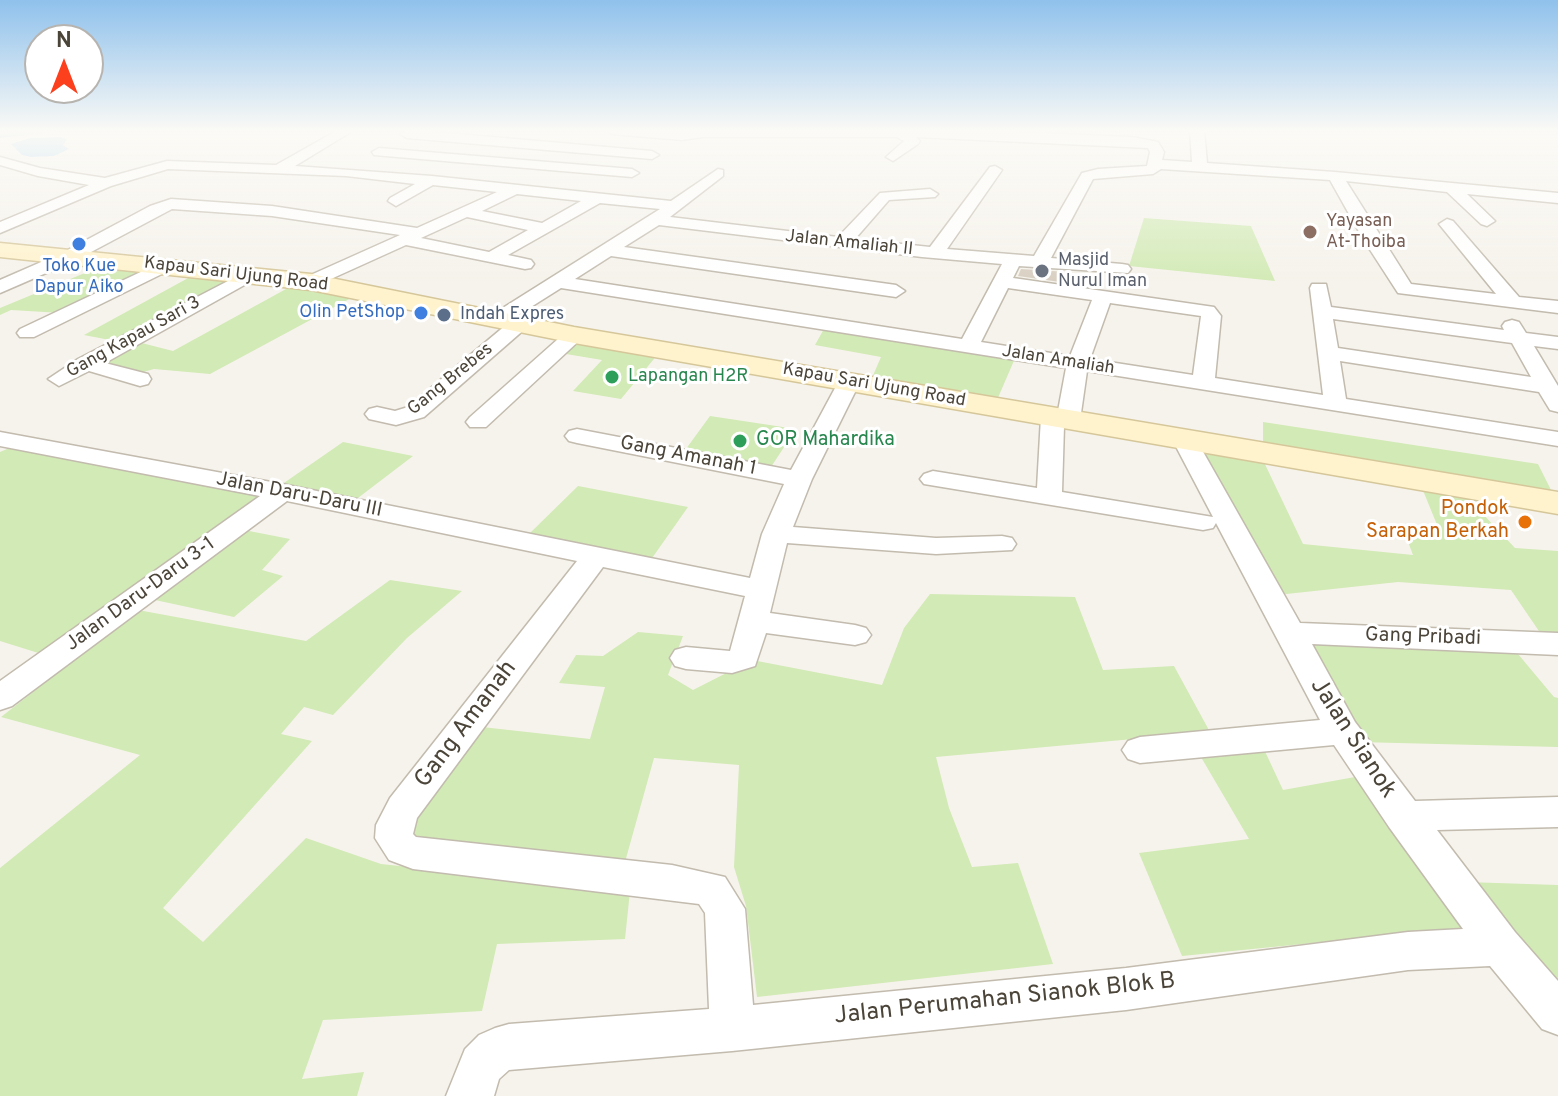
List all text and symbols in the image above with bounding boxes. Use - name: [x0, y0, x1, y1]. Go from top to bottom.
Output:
- north arrow: [24, 24, 104, 104]
- text: N: [56, 28, 72, 55]
- place label: Yayasan At-Thoiba: [1326, 211, 1406, 254]
- marker: Yayasan At-Thoiba: [1301, 223, 1319, 241]
- street label: Jalan Amaliah II: [784, 227, 914, 261]
- marker: Toko Kue Dapur Aiko: [70, 235, 88, 253]
- place label: Masjid Nurul Iman: [1058, 250, 1147, 292]
- street label: Kapau Sari Ujung Road: [143, 253, 329, 297]
- place label: Toko Kue Dapur Aiko: [34, 256, 124, 298]
- marker: Masjid Nurul Iman: [1033, 262, 1051, 280]
- street label: Gang Kapau Sari 3: [63, 292, 205, 384]
- place label: Olin PetShop: [299, 302, 405, 324]
- marker: Olin PetShop: [412, 304, 430, 322]
- place label: Indah Expres: [460, 304, 564, 326]
- marker: Indah Expres: [435, 306, 453, 324]
- street label: Gang Brebes: [404, 339, 498, 421]
- street label: Jalan Amaliah: [1000, 341, 1116, 381]
- street label: Kapau Sari Ujung Road: [781, 359, 967, 413]
- place label: Lapangan H2R: [628, 366, 748, 388]
- marker: Lapangan H2R: [603, 368, 621, 386]
- place label: GOR Mahardika: [756, 429, 895, 453]
- street label: Gang Amanah 1: [618, 432, 758, 482]
- marker: GOR Mahardika: [731, 432, 749, 450]
- street label: Jalan Daru-Daru III: [214, 468, 384, 524]
- place label: Pondok Sarapan Berkah: [1366, 498, 1509, 545]
- marker: Pondok Sarapan Berkah: [1516, 513, 1534, 531]
- street label: Jalan Daru-Daru 3-1: [62, 533, 220, 657]
- street label: Gang Pribadi: [1365, 624, 1481, 652]
- street label: Gang Amanah: [410, 656, 524, 794]
- street label: Jalan Sianok: [1302, 673, 1402, 805]
- street label: Jalan Perumahan Sianok Blok B: [833, 968, 1177, 1032]

